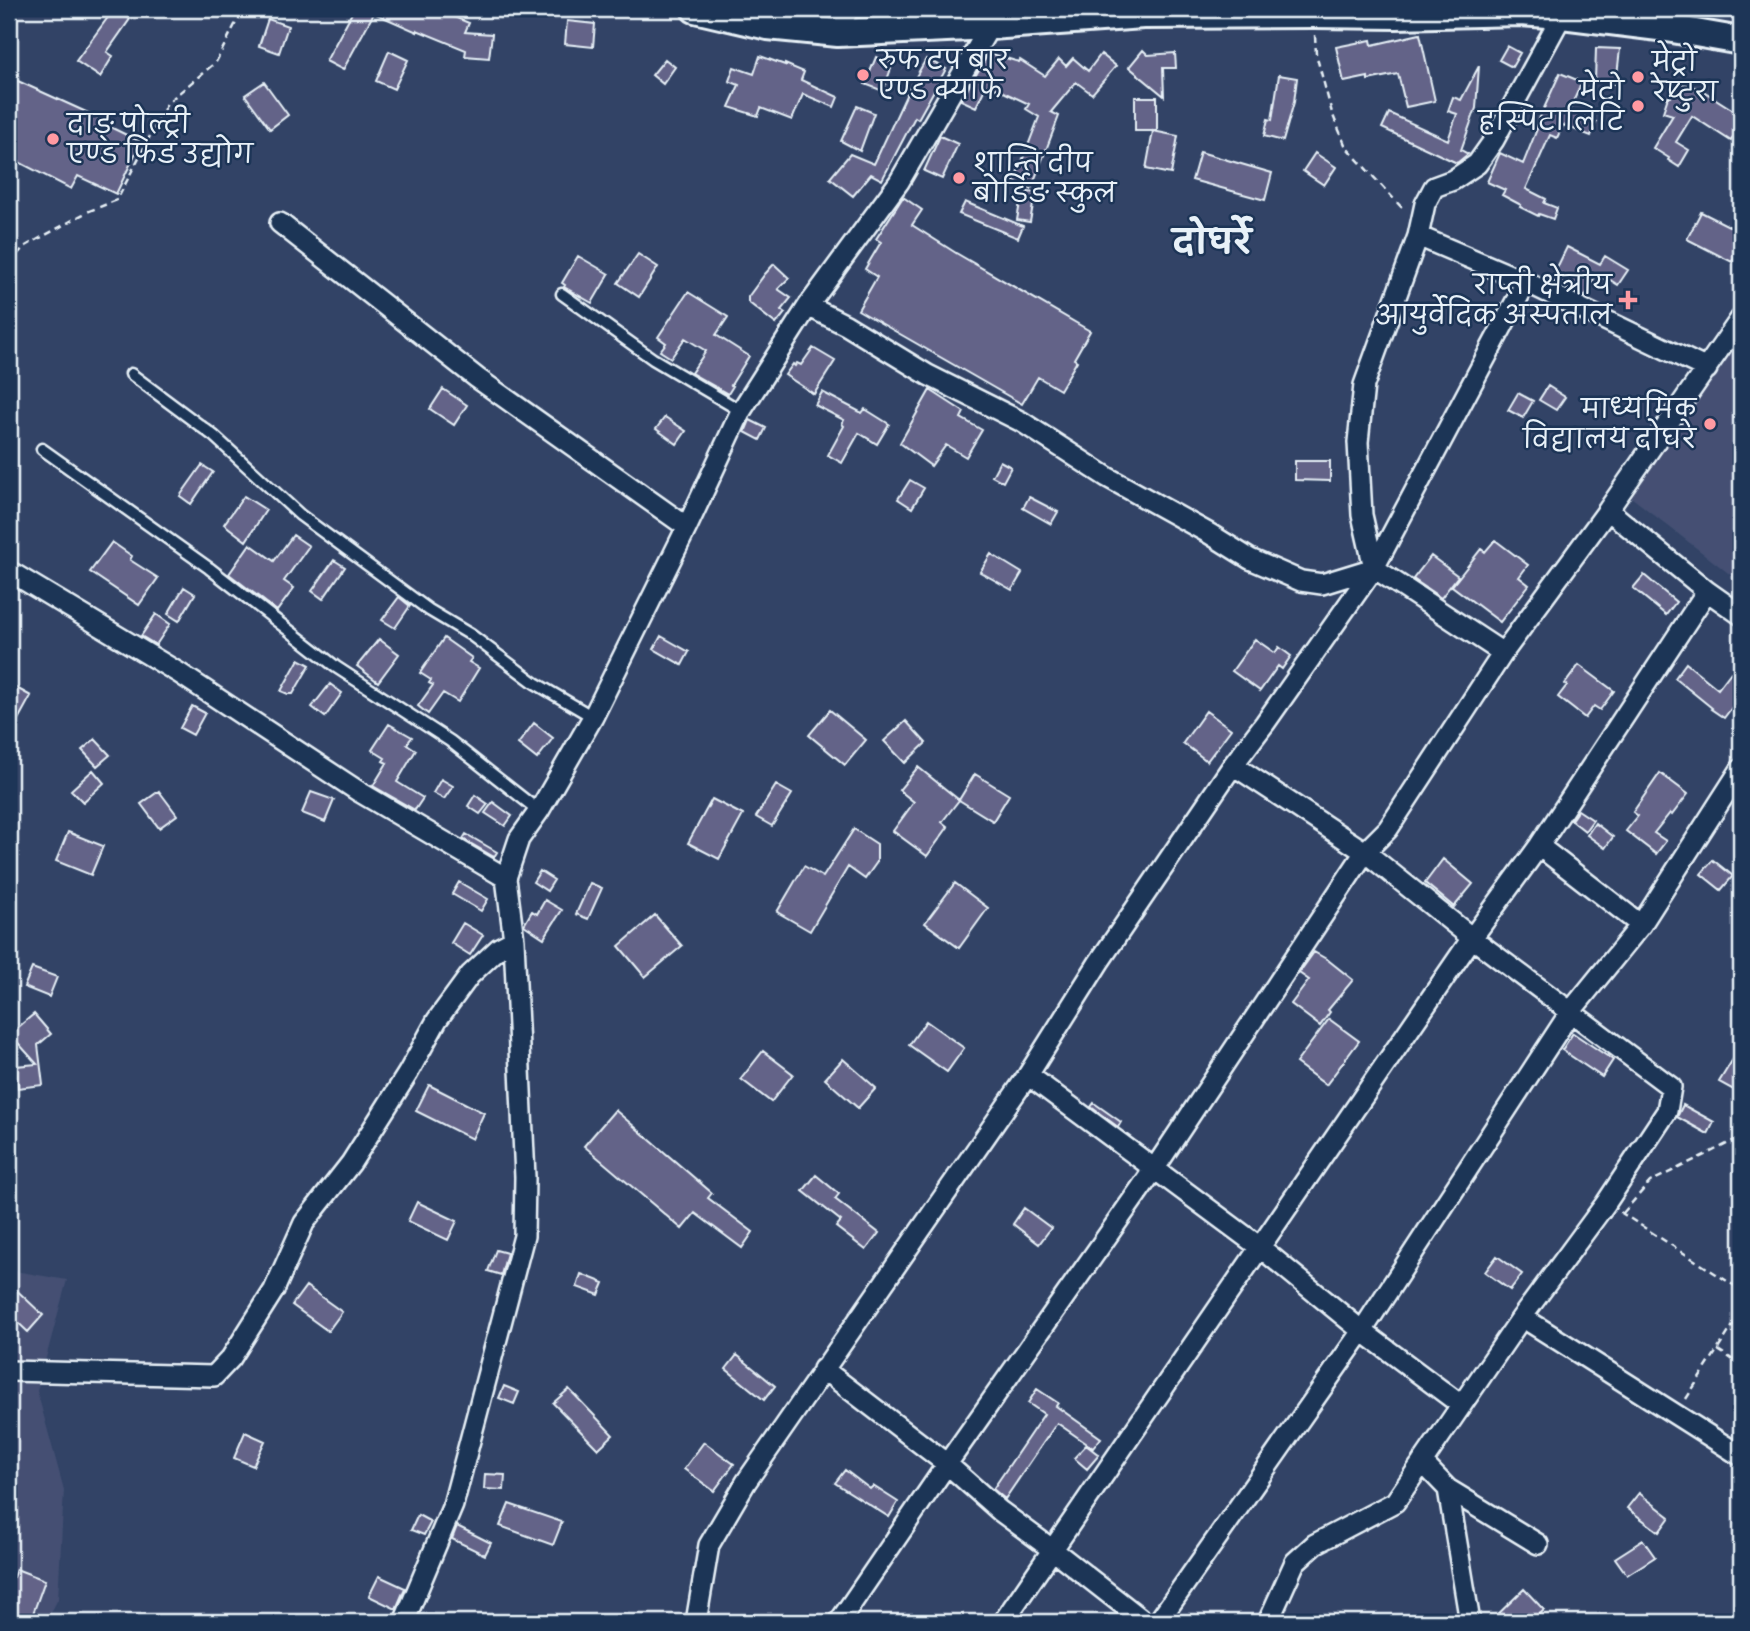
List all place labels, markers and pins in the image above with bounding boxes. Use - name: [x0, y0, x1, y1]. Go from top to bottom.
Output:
- place label: मेट्रो रेष्टुरा: [1650, 40, 1720, 112]
- place label: रुफ टप बार एण्ड क्याफे: [875, 44, 1012, 106]
- marker: रुफ टप बार एण्ड क्याफे: [855, 67, 871, 83]
- place label: मेट्रो हस्पिटालिटि: [1476, 69, 1626, 137]
- marker: मेट्रो रेष्टुरा: [1630, 69, 1646, 85]
- marker: मेट्रो हस्पिटालिटि: [1630, 98, 1646, 114]
- place label: दाङ् पोल्ट्री एण्ड फिड उद्योग: [65, 104, 255, 170]
- marker: दाङ् पोल्ट्री एण्ड फिड उद्योग: [45, 131, 61, 147]
- place label: शान्ति दीप बोर्डिङ स्कुल: [971, 143, 1117, 213]
- marker: शान्ति दीप बोर्डिङ स्कुल: [951, 170, 967, 186]
- place label: राप्ती क्षेत्रीय आयुर्वेदिक अस्पताल: [1375, 263, 1614, 335]
- marker: राप्ती क्षेत्रीय आयुर्वेदिक अस्पताल: [1618, 290, 1638, 310]
- place label: माध्यमिक विद्यालय दोघरे: [1521, 389, 1698, 455]
- marker: माध्यमिक विद्यालय दोघरे: [1702, 416, 1718, 432]

